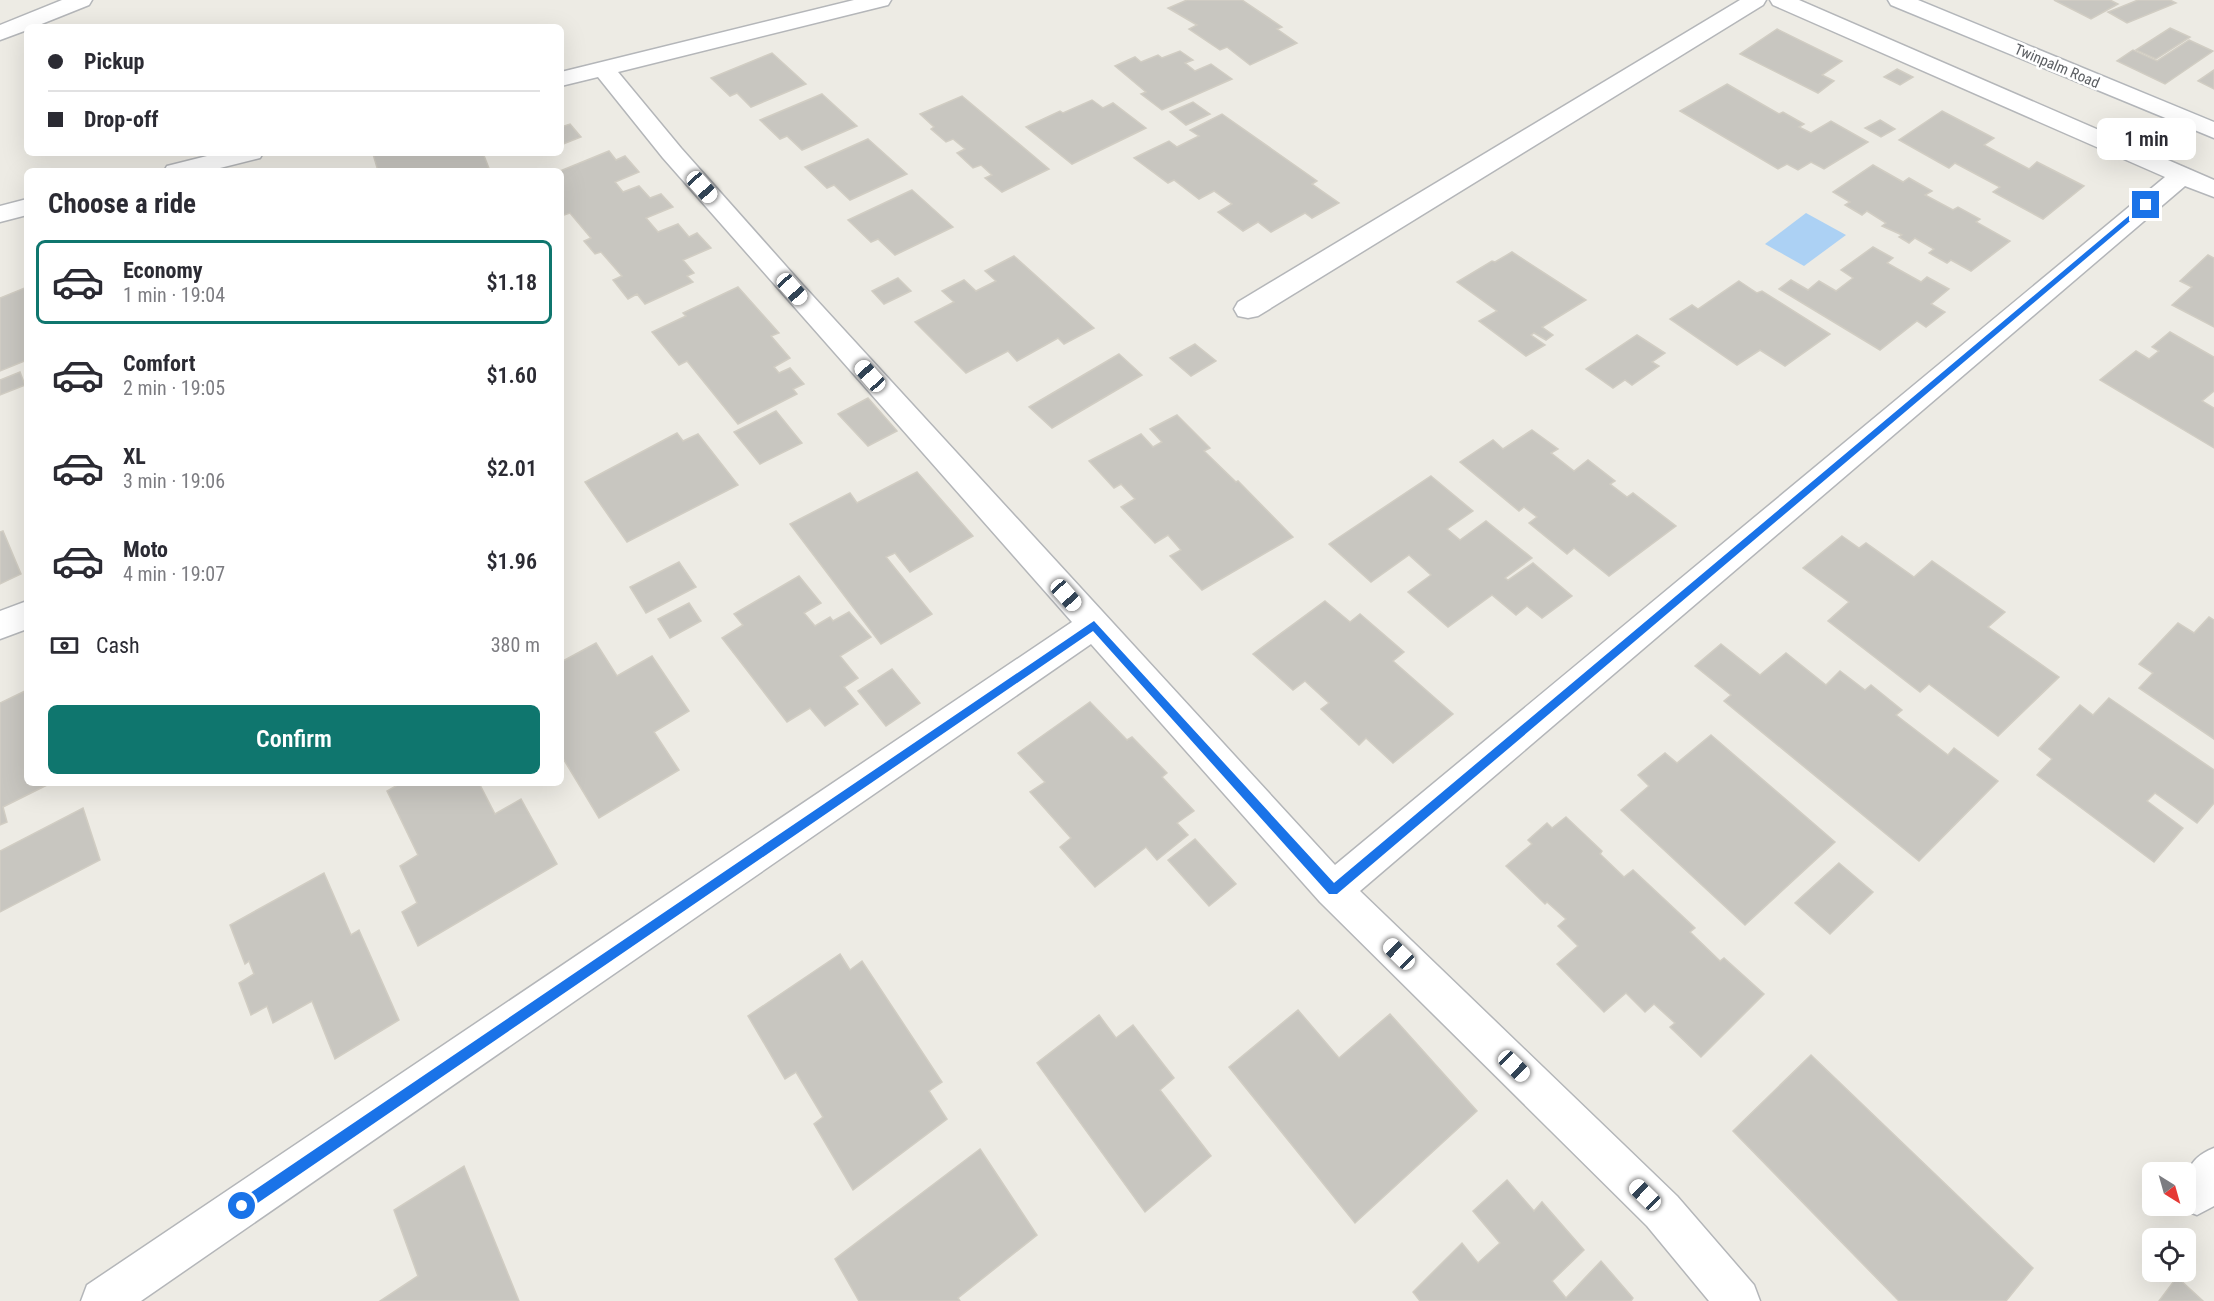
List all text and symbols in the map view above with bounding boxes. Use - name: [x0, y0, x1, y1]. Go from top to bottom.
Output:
- street label: Twinpalm Road: [2012, 40, 2102, 92]
- text: Pickup: [84, 49, 144, 74]
- text: Drop-off: [84, 107, 158, 132]
- callout: 1 min: [2096, 118, 2196, 160]
- text: 1 min: [2124, 127, 2169, 151]
- car: [683, 168, 721, 206]
- text: Choose a ride: [48, 188, 196, 220]
- route end: [2132, 191, 2159, 218]
- icon: car: [51, 255, 105, 309]
- text: Economy: [123, 258, 203, 283]
- text: $1.18: [486, 270, 537, 295]
- car: [773, 270, 811, 308]
- text: 1 min · 19:04: [123, 283, 225, 307]
- icon: car: [51, 348, 105, 402]
- text: Comfort: [123, 351, 196, 376]
- car: [851, 357, 889, 395]
- text: $1.60: [486, 363, 537, 388]
- text: 2 min · 19:05: [123, 376, 225, 400]
- icon: car: [51, 441, 105, 495]
- text: XL: [123, 444, 146, 469]
- text: $2.01: [486, 456, 537, 481]
- text: 3 min · 19:06: [123, 469, 225, 493]
- icon: car: [51, 534, 105, 588]
- text: Moto: [123, 537, 168, 562]
- text: $1.96: [486, 549, 537, 574]
- text: 4 min · 19:07: [123, 562, 225, 586]
- car: [1047, 576, 1085, 614]
- icon: cash: [48, 629, 81, 662]
- text: Cash: [96, 633, 140, 658]
- text: 380 m: [491, 633, 540, 657]
- button: Confirm: [48, 705, 540, 774]
- car: [1380, 935, 1418, 973]
- car: [1495, 1047, 1533, 1085]
- north arrow: [2142, 1162, 2196, 1216]
- map controls: [2142, 1162, 2196, 1282]
- car: [1626, 1176, 1664, 1214]
- route start: [228, 1192, 255, 1219]
- button: locate: [2142, 1228, 2196, 1282]

